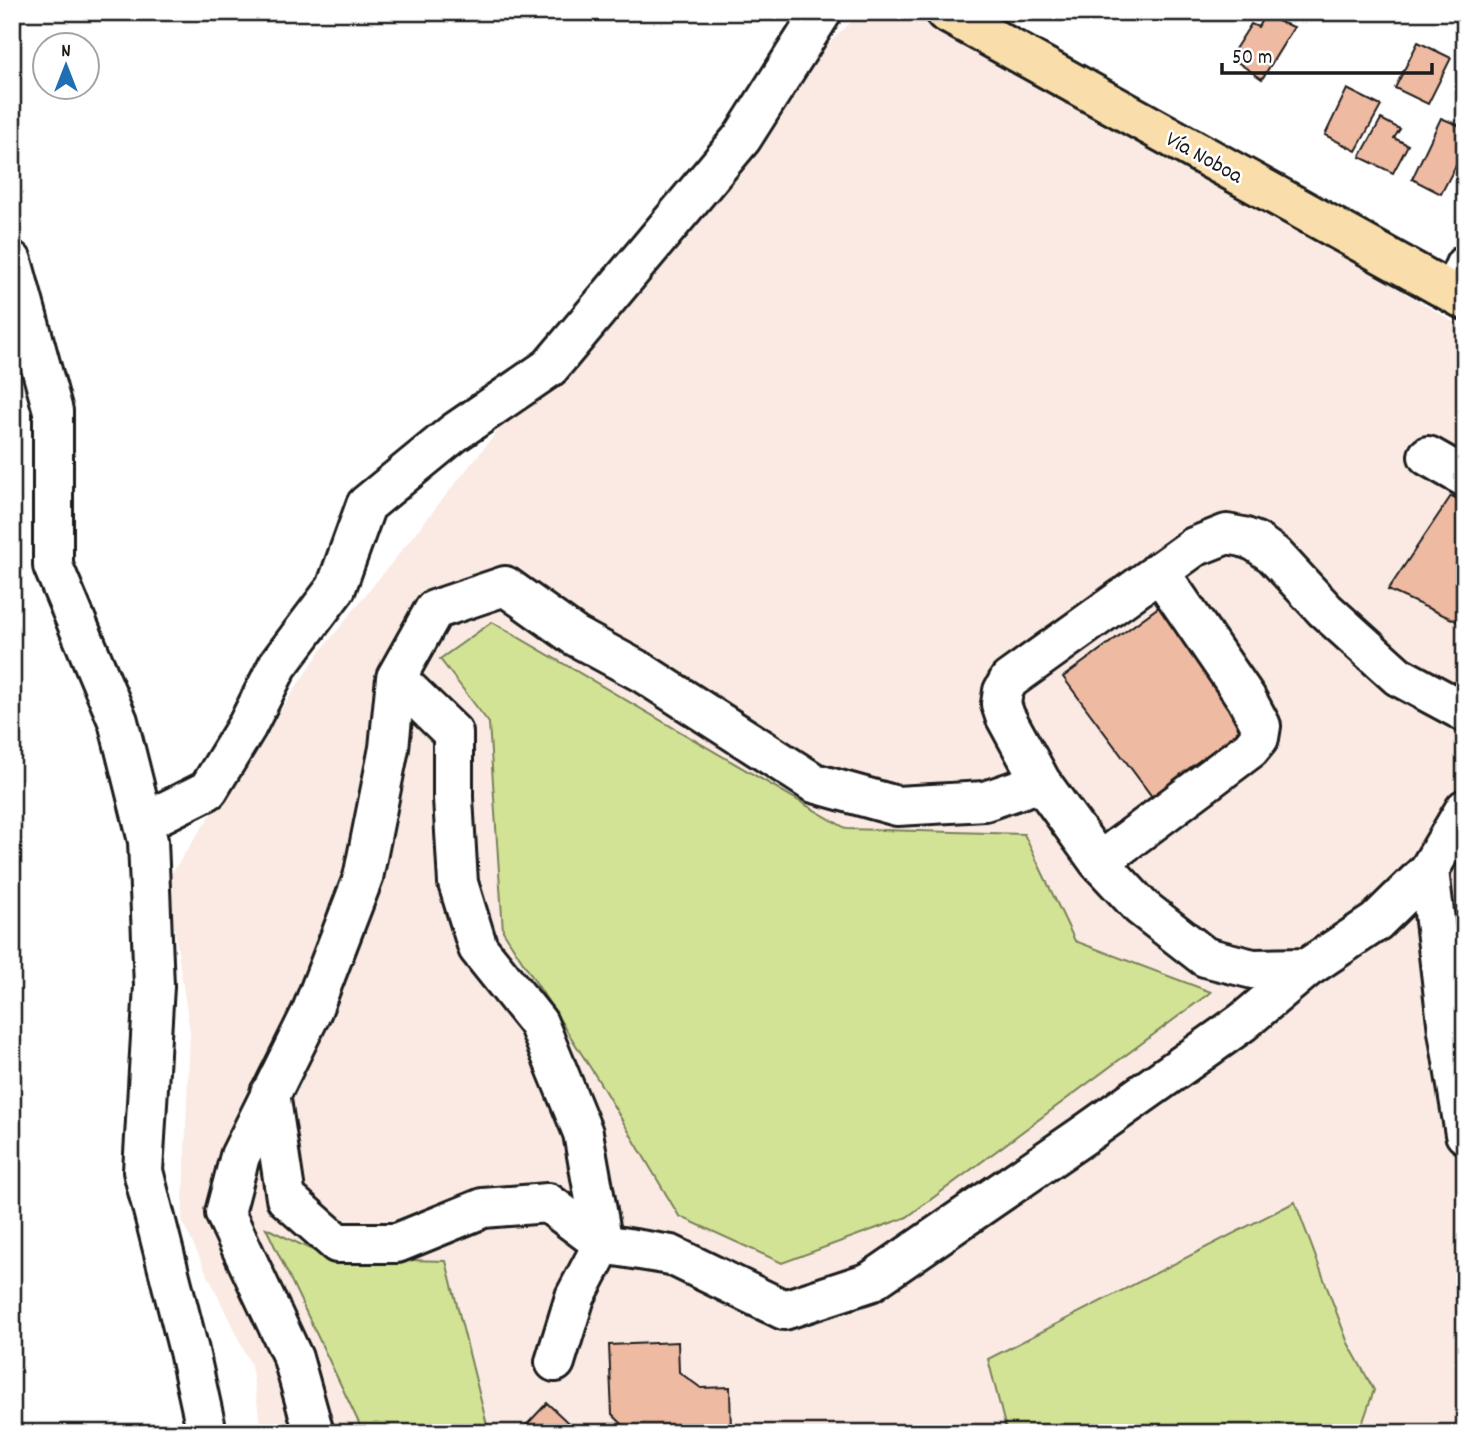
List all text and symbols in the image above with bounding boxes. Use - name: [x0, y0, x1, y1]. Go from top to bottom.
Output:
- north arrow: [32, 32, 102, 102]
- scale bar: [1222, 32, 1432, 76]
- text: N: [61, 39, 71, 66]
- text: 50 m: [1232, 44, 1272, 74]
- street label: Vía Noboa: [1159, 124, 1249, 194]

